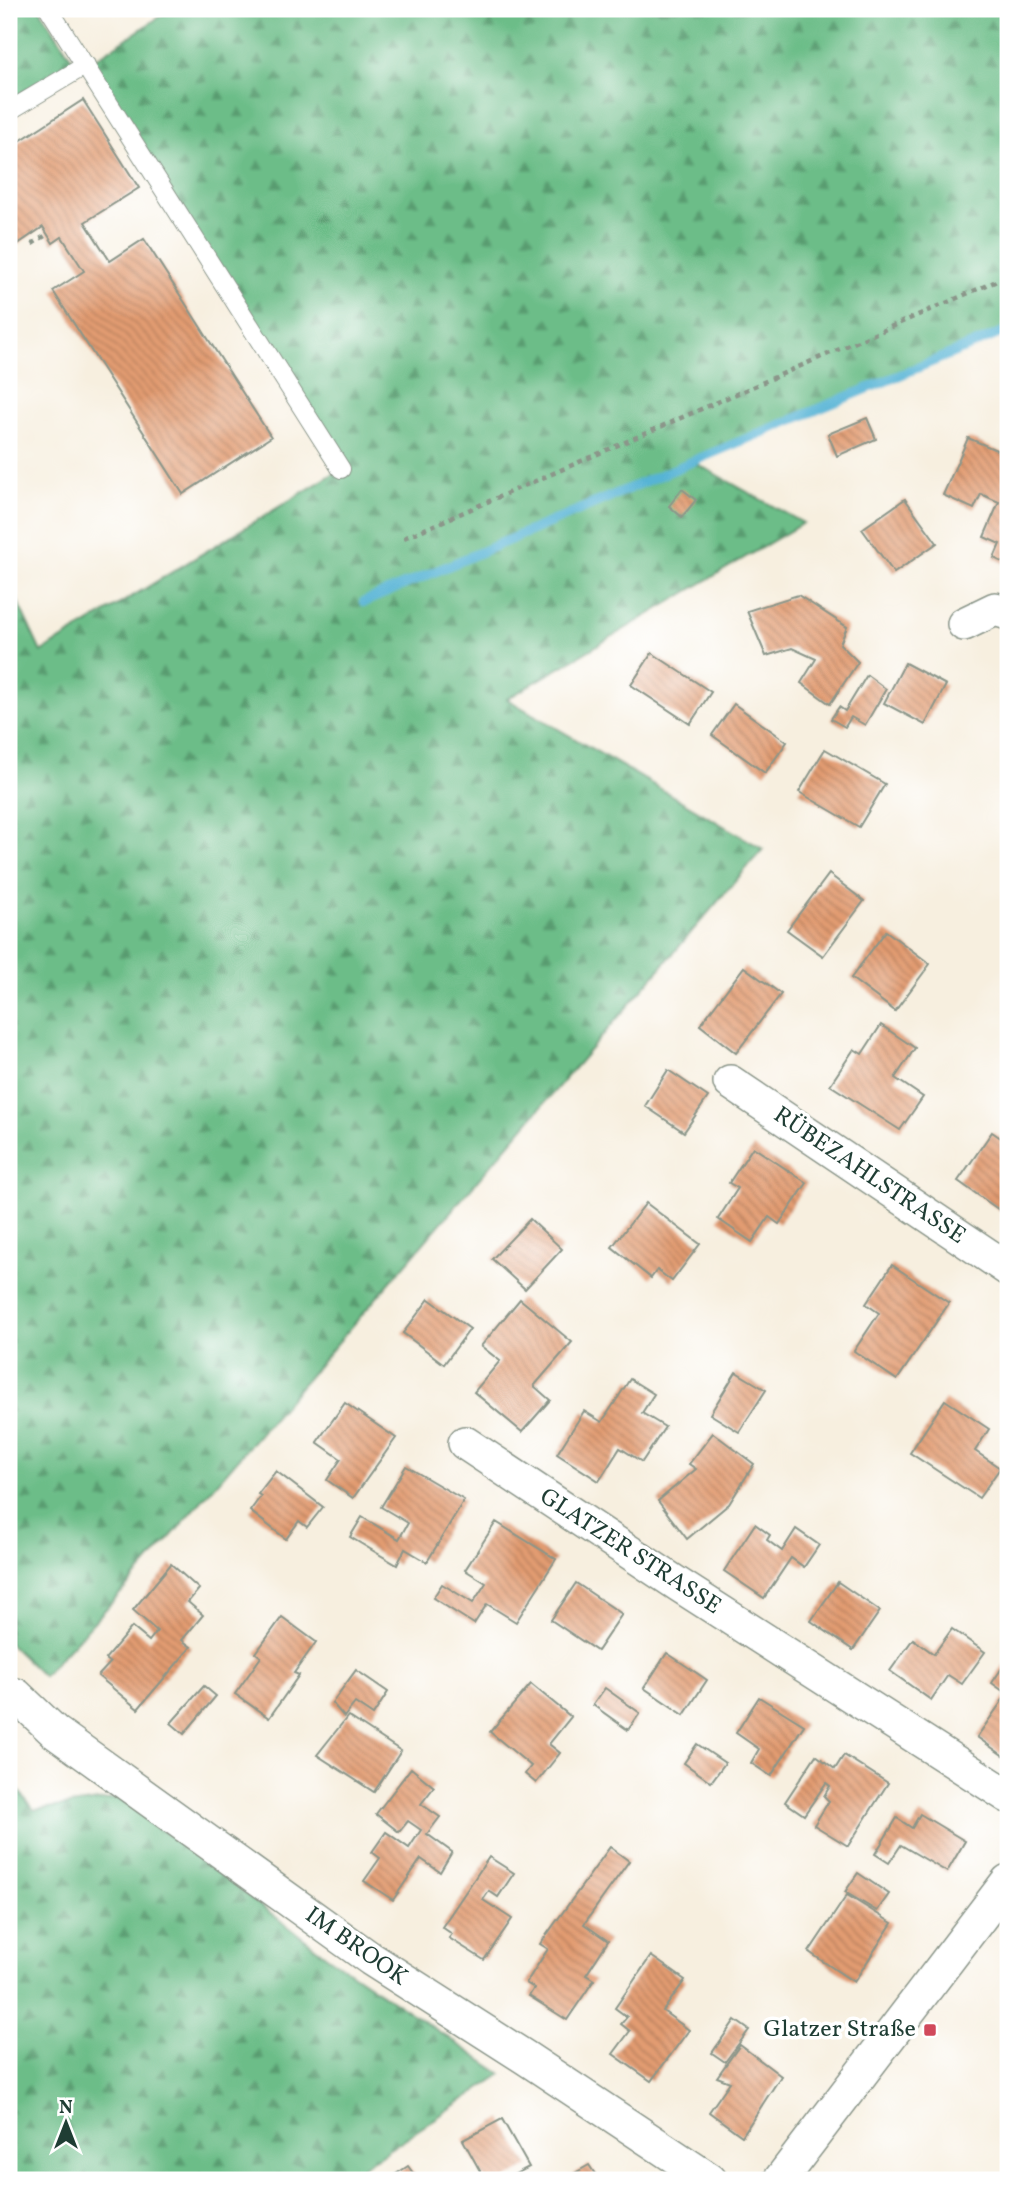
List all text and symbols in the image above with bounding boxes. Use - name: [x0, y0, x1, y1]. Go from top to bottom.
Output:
- street label: RÜBEZAHLSTRASSE: [766, 1099, 972, 1253]
- street label: GLATZER STRASSE: [533, 1480, 727, 1624]
- street label: IM BROOK: [298, 1899, 414, 1995]
- place label: Glatzer Straße: [764, 2013, 916, 2047]
- marker: Glatzer Straße: [922, 2022, 938, 2038]
- north arrow: [32, 2088, 102, 2158]
- text: N: [59, 2095, 73, 2121]

